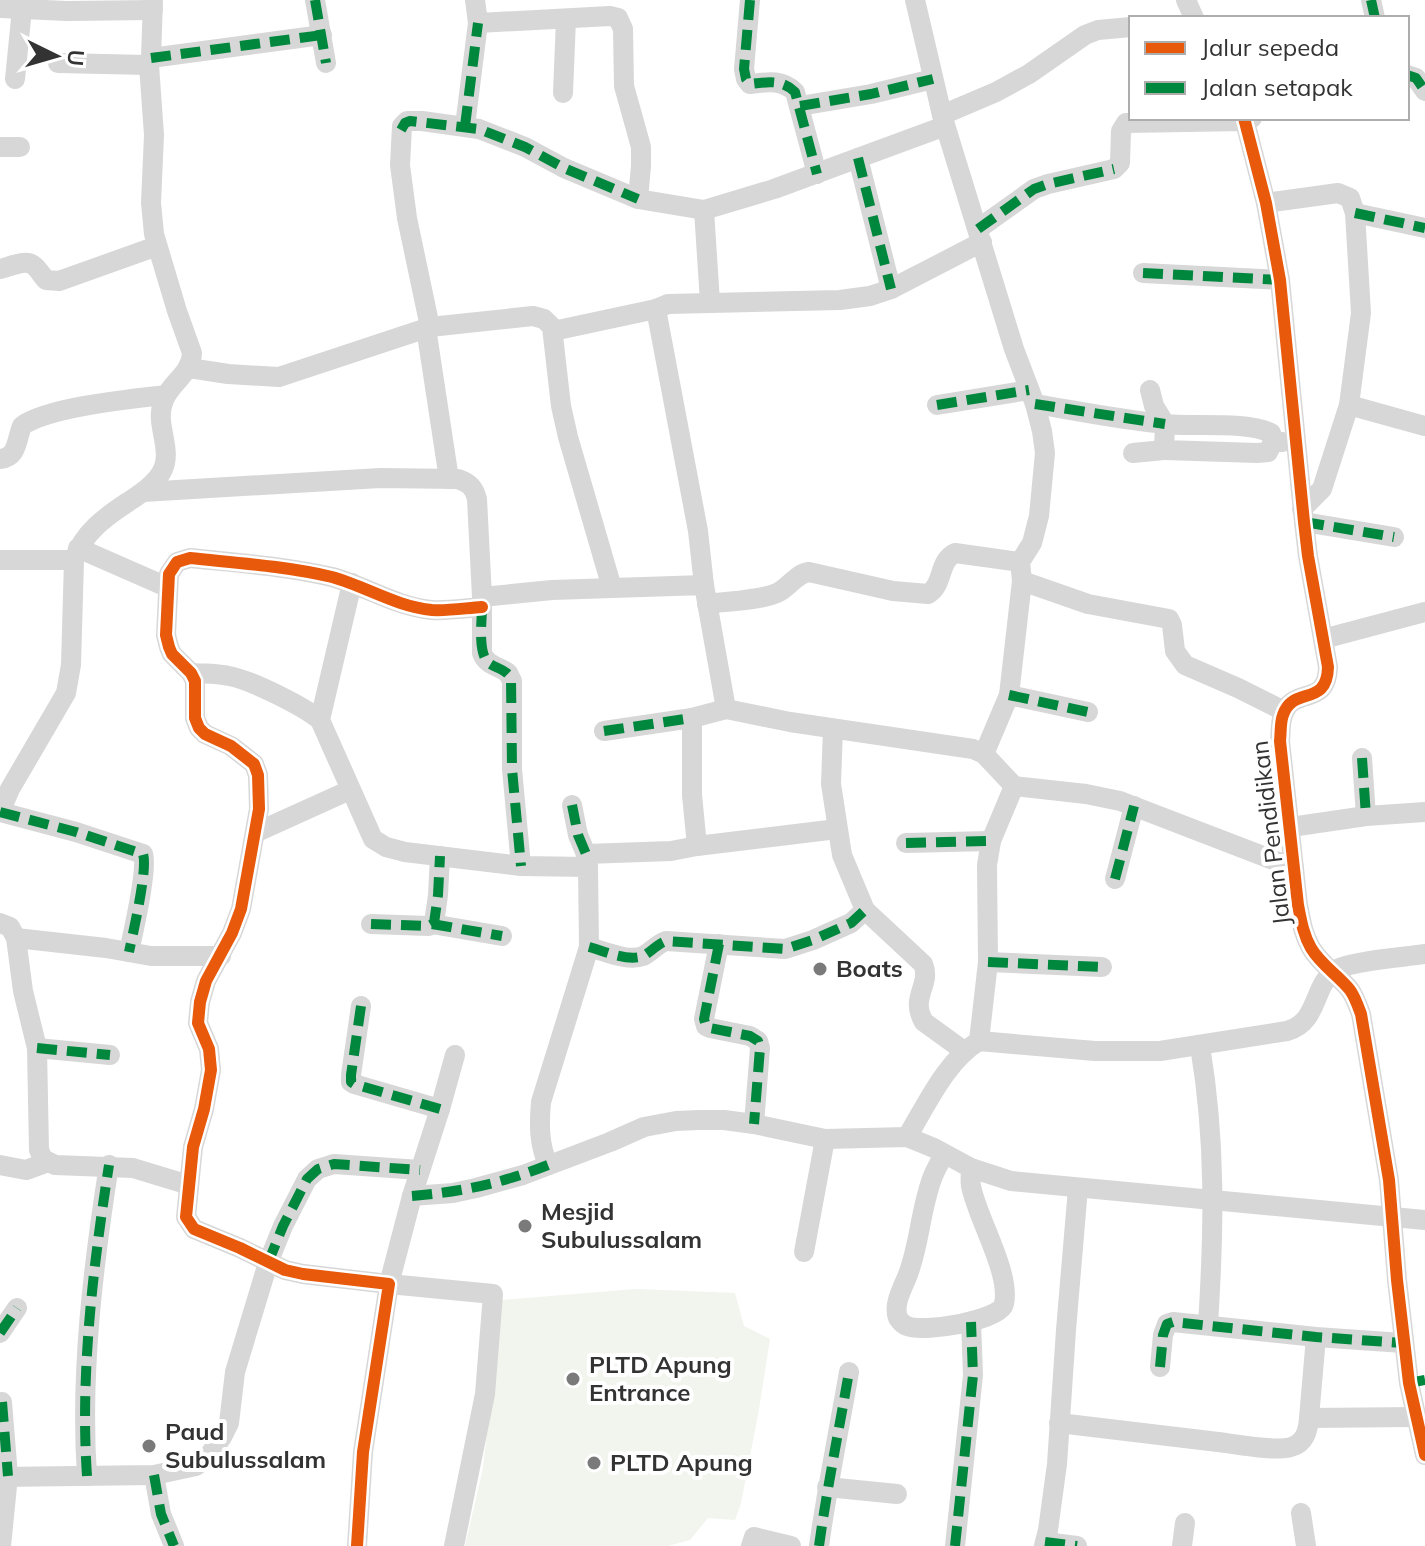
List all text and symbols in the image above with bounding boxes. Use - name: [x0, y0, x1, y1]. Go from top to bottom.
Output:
- north arrow: [16, 16, 96, 96]
- legend: [1129, 16, 1409, 120]
- text: Jalur sepeda: [1201, 32, 1339, 62]
- text: U: [61, 48, 91, 67]
- text: Jalan setapak: [1201, 72, 1353, 102]
- street label: Jalan Pendidikan: [1244, 739, 1296, 927]
- place label: Boats: [836, 953, 903, 983]
- marker: Boats: [811, 960, 829, 978]
- place label: Mesjid Subulussalam: [541, 1196, 702, 1254]
- marker: Mesjid Subulussalam: [516, 1217, 534, 1235]
- place label: PLTD Apung Entrance: [589, 1349, 732, 1407]
- marker: PLTD Apung Entrance: [564, 1370, 582, 1388]
- place label: Paud Subulussalam: [165, 1416, 326, 1474]
- marker: Paud Subulussalam: [140, 1437, 158, 1455]
- place label: PLTD Apung: [610, 1447, 753, 1477]
- marker: PLTD Apung: [585, 1454, 603, 1472]

